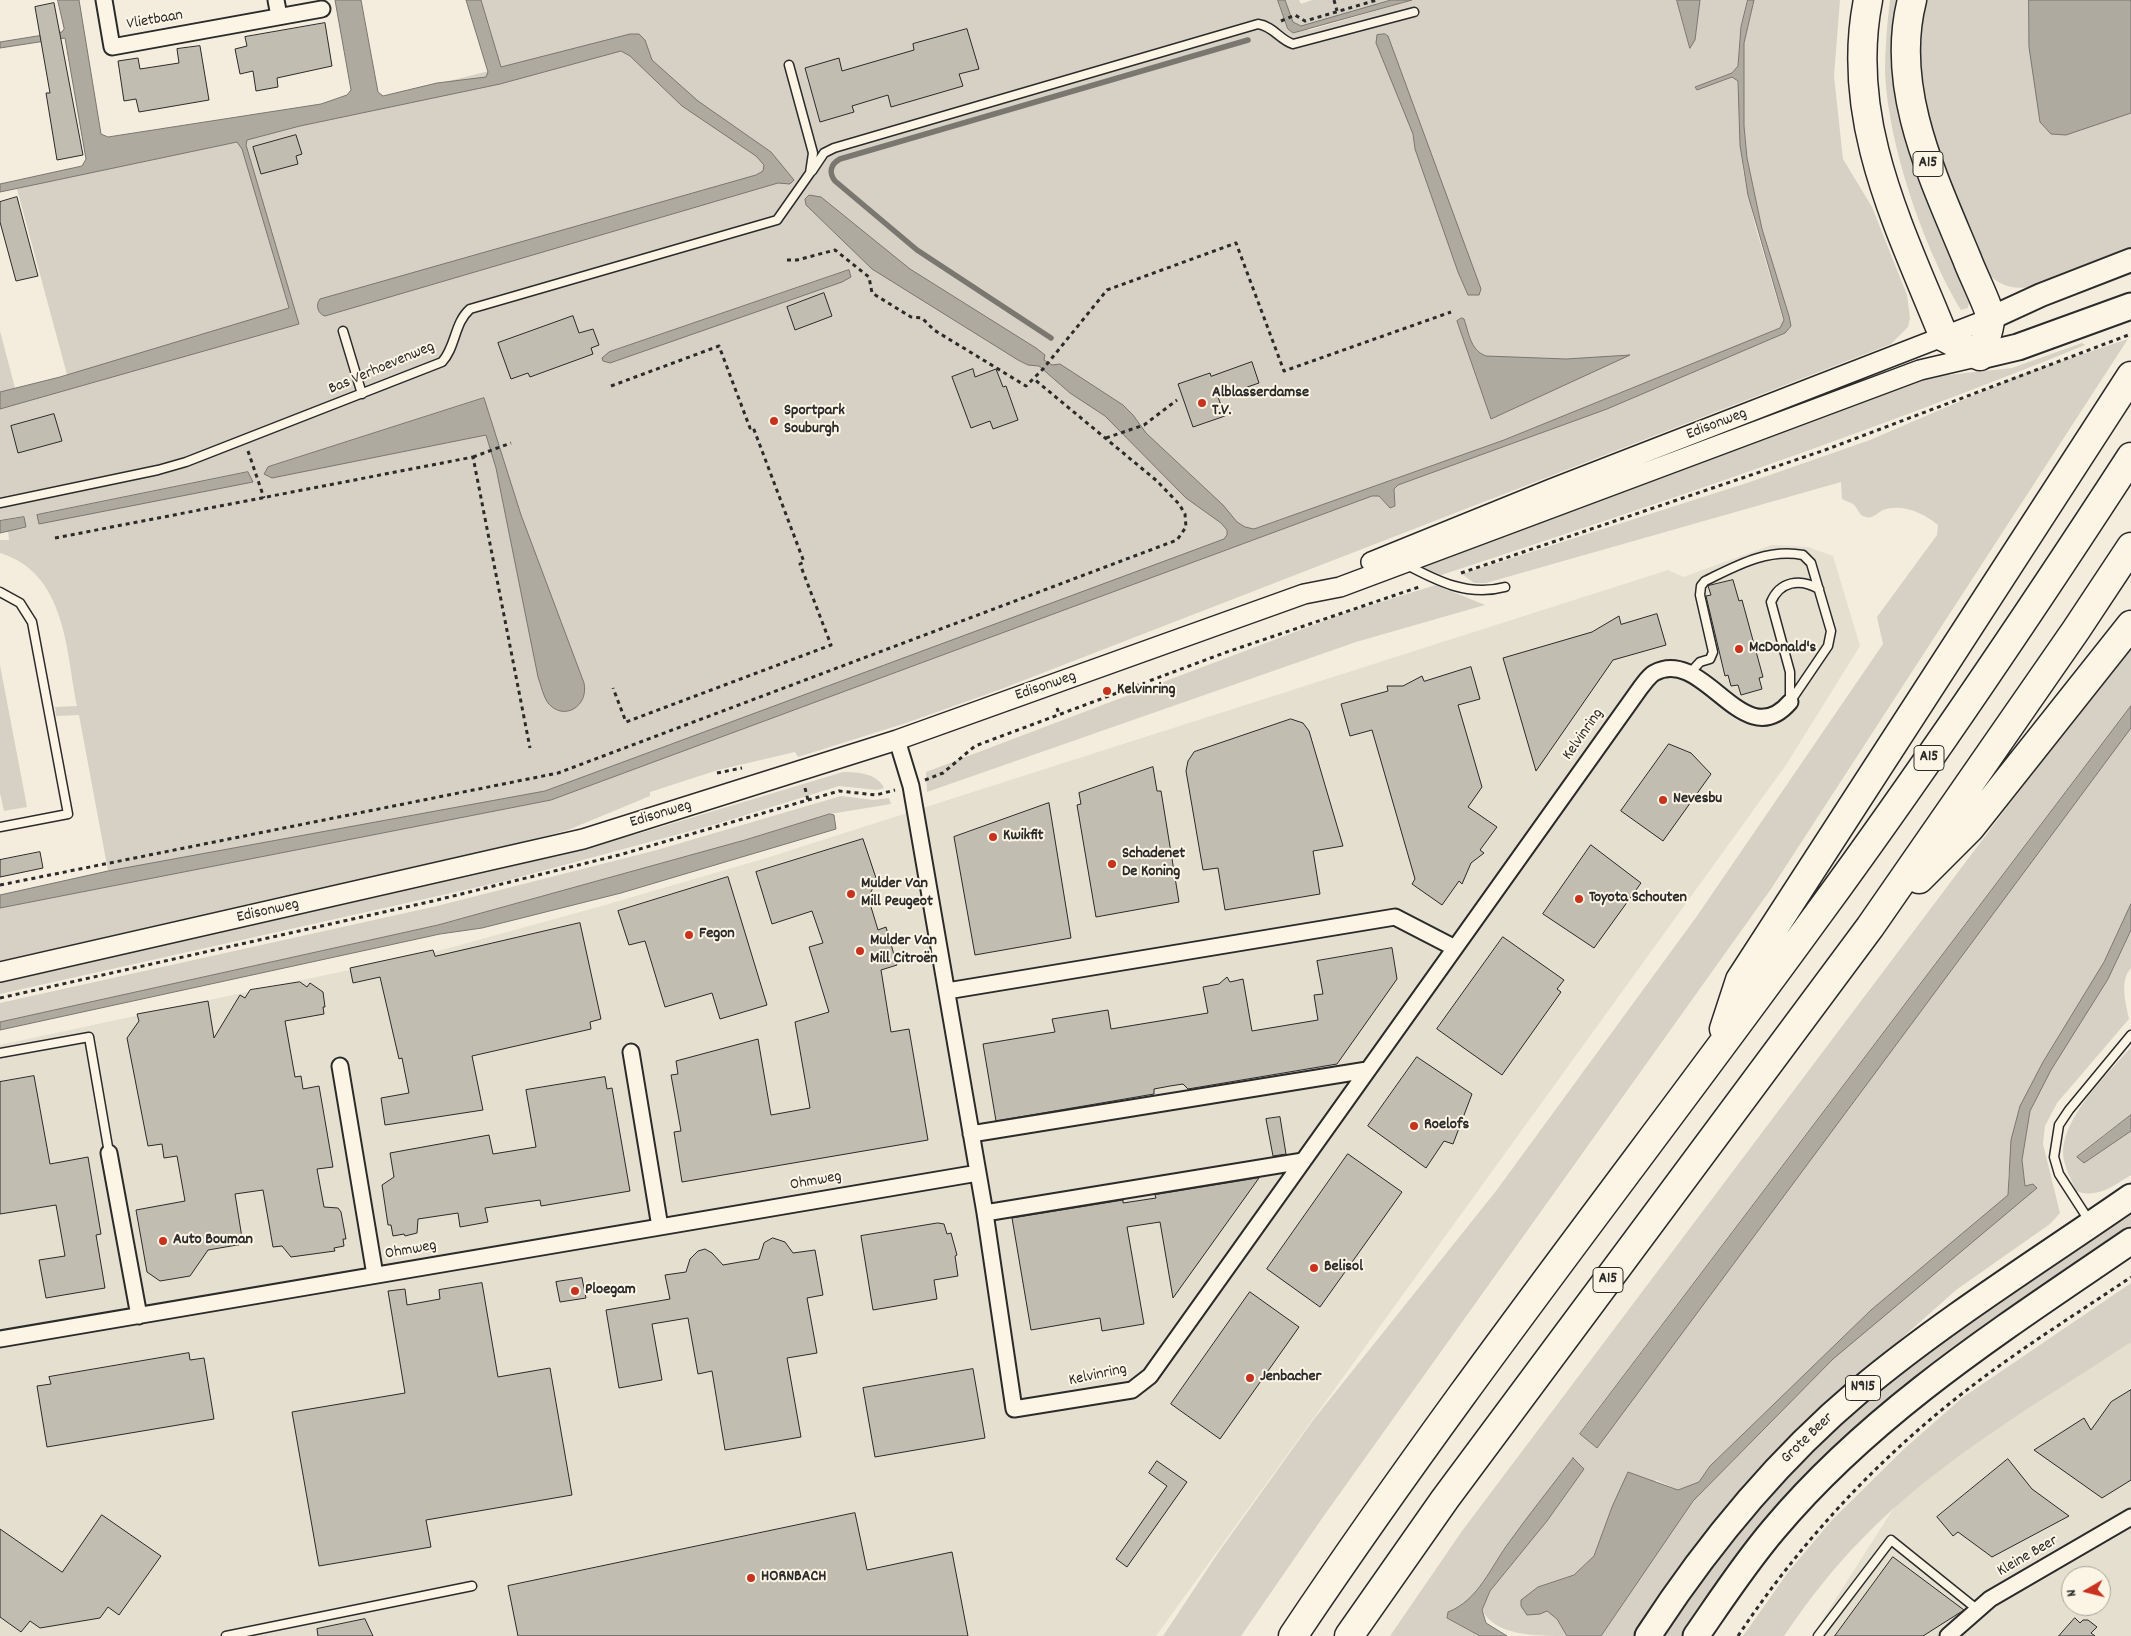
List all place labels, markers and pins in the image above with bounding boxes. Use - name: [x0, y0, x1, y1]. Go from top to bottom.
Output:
- place label: Alblasserdamse T.V.: [1212, 384, 1309, 422]
- marker: Alblasserdamse T.V.: [1196, 397, 1208, 409]
- place label: Sportpark Souburgh: [784, 402, 845, 440]
- marker: Sportpark Souburgh: [768, 415, 780, 427]
- place label: McDonald's: [1749, 639, 1816, 659]
- marker: McDonald's: [1733, 643, 1745, 655]
- place label: Kelvinring: [1117, 681, 1175, 701]
- marker: Kelvinring: [1101, 685, 1113, 697]
- place label: Nevesbu: [1673, 790, 1722, 810]
- marker: Nevesbu: [1657, 794, 1669, 806]
- place label: Kwikfit: [1003, 827, 1043, 847]
- marker: Kwikfit: [987, 831, 999, 843]
- place label: Schadenet De Koning: [1122, 845, 1185, 883]
- marker: Schadenet De Koning: [1106, 858, 1118, 870]
- place label: Mulder Van Mill Peugeot: [861, 875, 933, 913]
- marker: Mulder Van Mill Peugeot: [845, 888, 857, 900]
- place label: Toyota Schouten: [1589, 889, 1687, 909]
- marker: Toyota Schouten: [1573, 893, 1585, 905]
- place label: Fegon: [699, 925, 735, 945]
- marker: Fegon: [683, 929, 695, 941]
- place label: Mulder Van Mill Citroën: [870, 932, 938, 970]
- marker: Mulder Van Mill Citroën: [854, 945, 866, 957]
- place label: Roelofs: [1424, 1116, 1469, 1136]
- marker: Roelofs: [1408, 1120, 1420, 1132]
- place label: Auto Bouman: [173, 1231, 253, 1251]
- marker: Auto Bouman: [157, 1235, 169, 1247]
- place label: Belisol: [1324, 1258, 1363, 1278]
- marker: Belisol: [1308, 1262, 1320, 1274]
- place label: Ploegam: [585, 1281, 636, 1301]
- marker: Ploegam: [569, 1285, 581, 1297]
- place label: Jenbacher: [1260, 1368, 1321, 1388]
- marker: Jenbacher: [1244, 1372, 1256, 1384]
- place label: HORNBACH: [761, 1568, 826, 1588]
- marker: HORNBACH: [745, 1572, 757, 1584]

